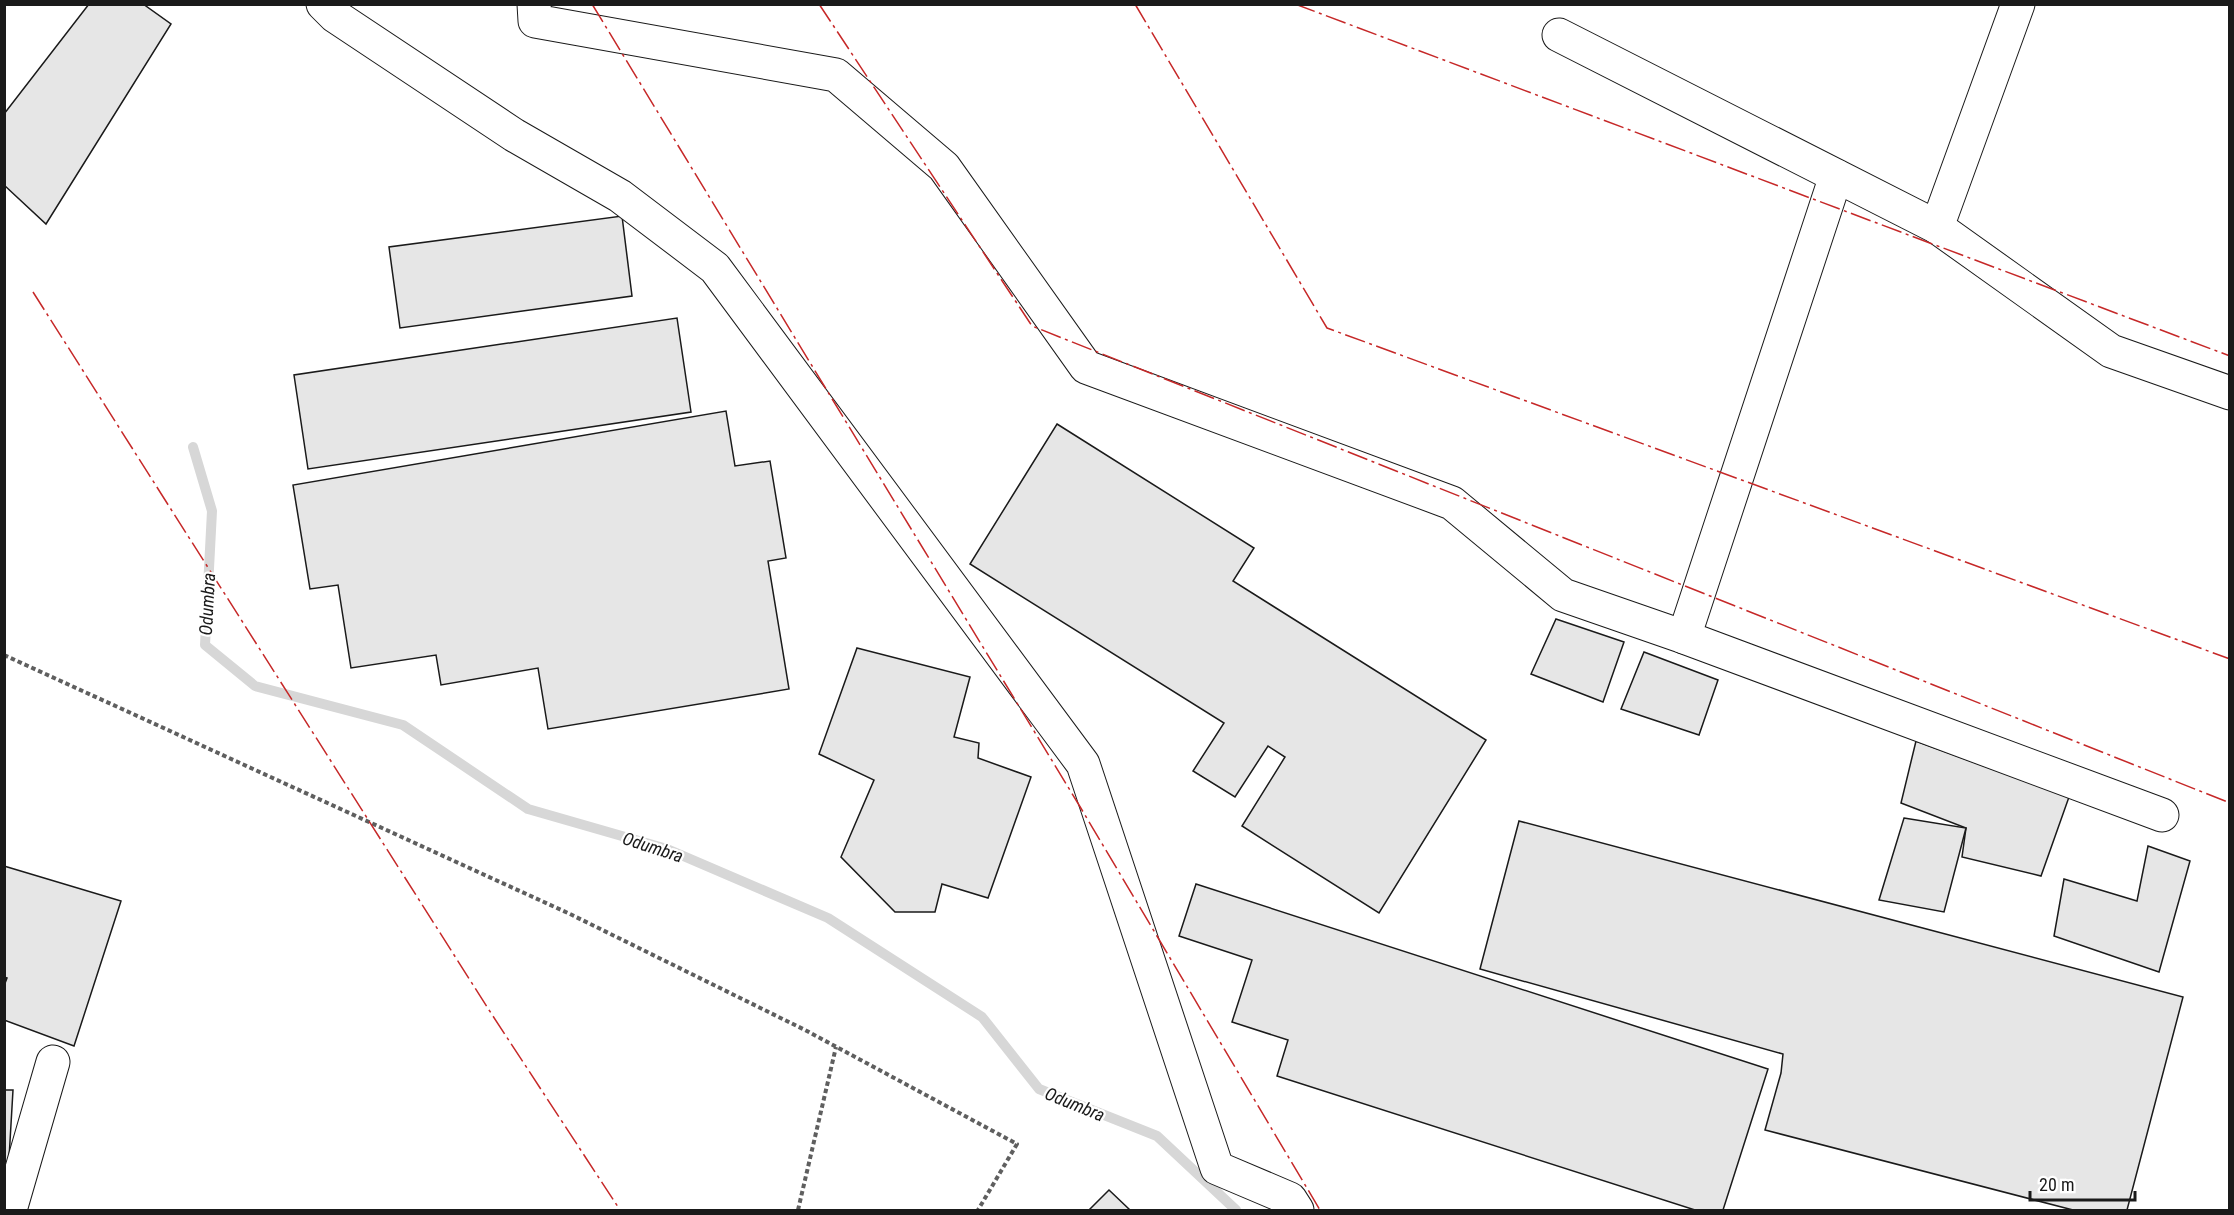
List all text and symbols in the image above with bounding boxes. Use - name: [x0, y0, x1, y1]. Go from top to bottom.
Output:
- water label: Odumbra: [195, 572, 219, 636]
- water label: Odumbra: [620, 827, 686, 867]
- water label: Odumbra: [1042, 1083, 1108, 1125]
- scale bar: [2030, 1164, 2135, 1202]
- text: 20 m: [2039, 1174, 2074, 1195]

